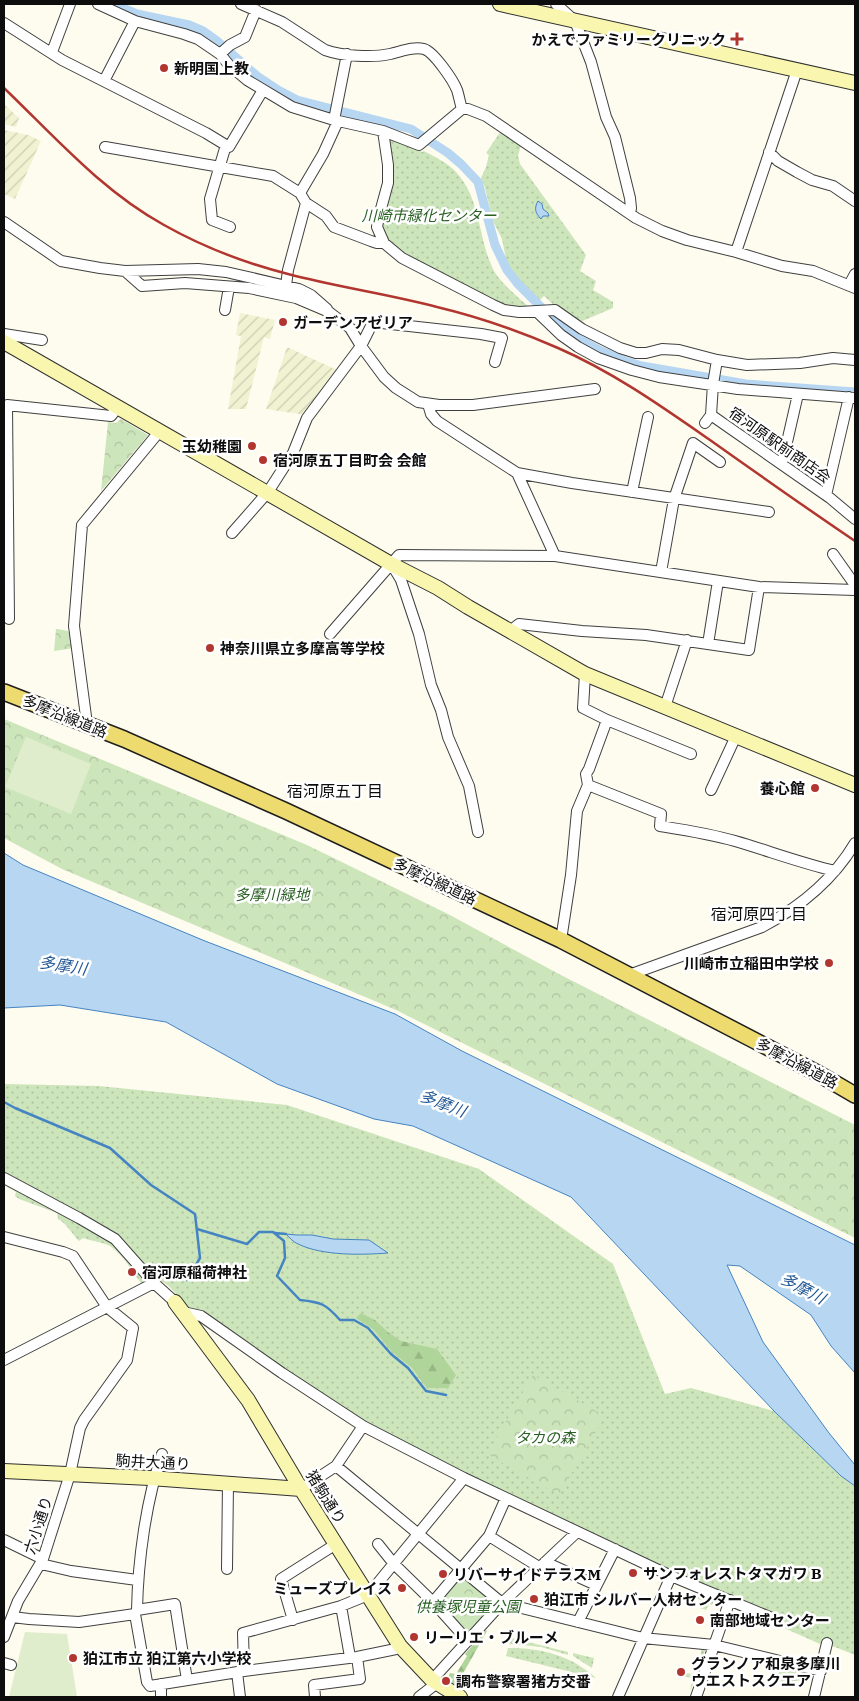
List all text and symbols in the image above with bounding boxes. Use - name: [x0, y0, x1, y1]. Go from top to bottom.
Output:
- place label: かえでファミリークリニック: [531, 30, 726, 49]
- marker: かえでファミリークリニック: [730, 32, 744, 46]
- place label: 新明国上教: [174, 59, 249, 78]
- marker: 新明国上教: [158, 62, 170, 74]
- park label: 川崎市緑化センター: [361, 206, 497, 225]
- place label: ガーデンアゼリア: [293, 313, 413, 332]
- marker: ガーデンアゼリア: [277, 316, 289, 328]
- street label: 宿河原駅前商店会: [725, 403, 835, 487]
- place label: 玉幼稚園: [182, 437, 242, 456]
- marker: 玉幼稚園: [246, 440, 258, 452]
- place label: 宿河原五丁目町会 会館: [273, 451, 426, 470]
- marker: 宿河原五丁目町会 会館: [257, 454, 269, 466]
- place label: 神奈川県立多摩高等学校: [219, 639, 385, 658]
- marker: 神奈川県立多摩高等学校: [204, 642, 216, 654]
- street label: 多摩沿線道路: [20, 690, 110, 742]
- place label: 養心館: [760, 779, 805, 798]
- district label: 宿河原五丁目: [287, 781, 383, 801]
- marker: 養心館: [809, 782, 821, 794]
- street label: 多摩沿線道路: [390, 853, 480, 909]
- park label: 多摩川緑地: [234, 885, 311, 904]
- district label: 宿河原四丁目: [711, 904, 807, 924]
- water label: 多摩川: [38, 951, 90, 979]
- place label: 川崎市立稲田中学校: [684, 954, 819, 973]
- marker: 川崎市立稲田中学校: [823, 957, 835, 969]
- street label: 多摩沿線道路: [753, 1033, 841, 1093]
- water label: 多摩川: [417, 1085, 471, 1122]
- place label: 宿河原稲荷神社: [142, 1263, 247, 1282]
- marker: 宿河原稲荷神社: [126, 1266, 138, 1278]
- water label: 多摩川: [777, 1268, 831, 1309]
- park label: タカの森: [515, 1428, 577, 1447]
- street label: 駒井大通り: [115, 1451, 191, 1473]
- street label: 猪駒通り: [302, 1467, 350, 1527]
- street label: 六小通り: [20, 1494, 56, 1556]
- place label: サンフォレストタマガワ B: [643, 1564, 822, 1583]
- place label: リバーサイドテラスM: [453, 1565, 601, 1584]
- marker: サンフォレストタマガワ B: [627, 1567, 639, 1579]
- marker: リバーサイドテラスM: [437, 1568, 449, 1580]
- place label: ミューズプレイス: [273, 1579, 392, 1598]
- marker: ミューズプレイス: [396, 1582, 408, 1594]
- place label: 狛江市 シルバー人材センター: [544, 1590, 742, 1609]
- marker: 狛江市 シルバー人材センター: [528, 1593, 540, 1605]
- park label: 供養塚児童公園: [415, 1597, 522, 1616]
- place label: 南部地域センター: [710, 1611, 830, 1630]
- marker: 南部地域センター: [694, 1614, 706, 1626]
- place label: リーリエ・ブルーメ: [424, 1628, 558, 1647]
- marker: リーリエ・ブルーメ: [408, 1631, 420, 1643]
- place label: 狛江市立 狛江第六小学校: [83, 1649, 251, 1668]
- marker: 狛江市立 狛江第六小学校: [67, 1652, 79, 1664]
- place label: グランノア和泉多摩川 ウエストスクエア: [691, 1654, 840, 1690]
- marker: グランノア和泉多摩川 ウエストスクエア: [675, 1666, 687, 1678]
- place label: 調布警察署猪方交番: [456, 1672, 591, 1691]
- marker: 調布警察署猪方交番: [440, 1675, 452, 1687]

